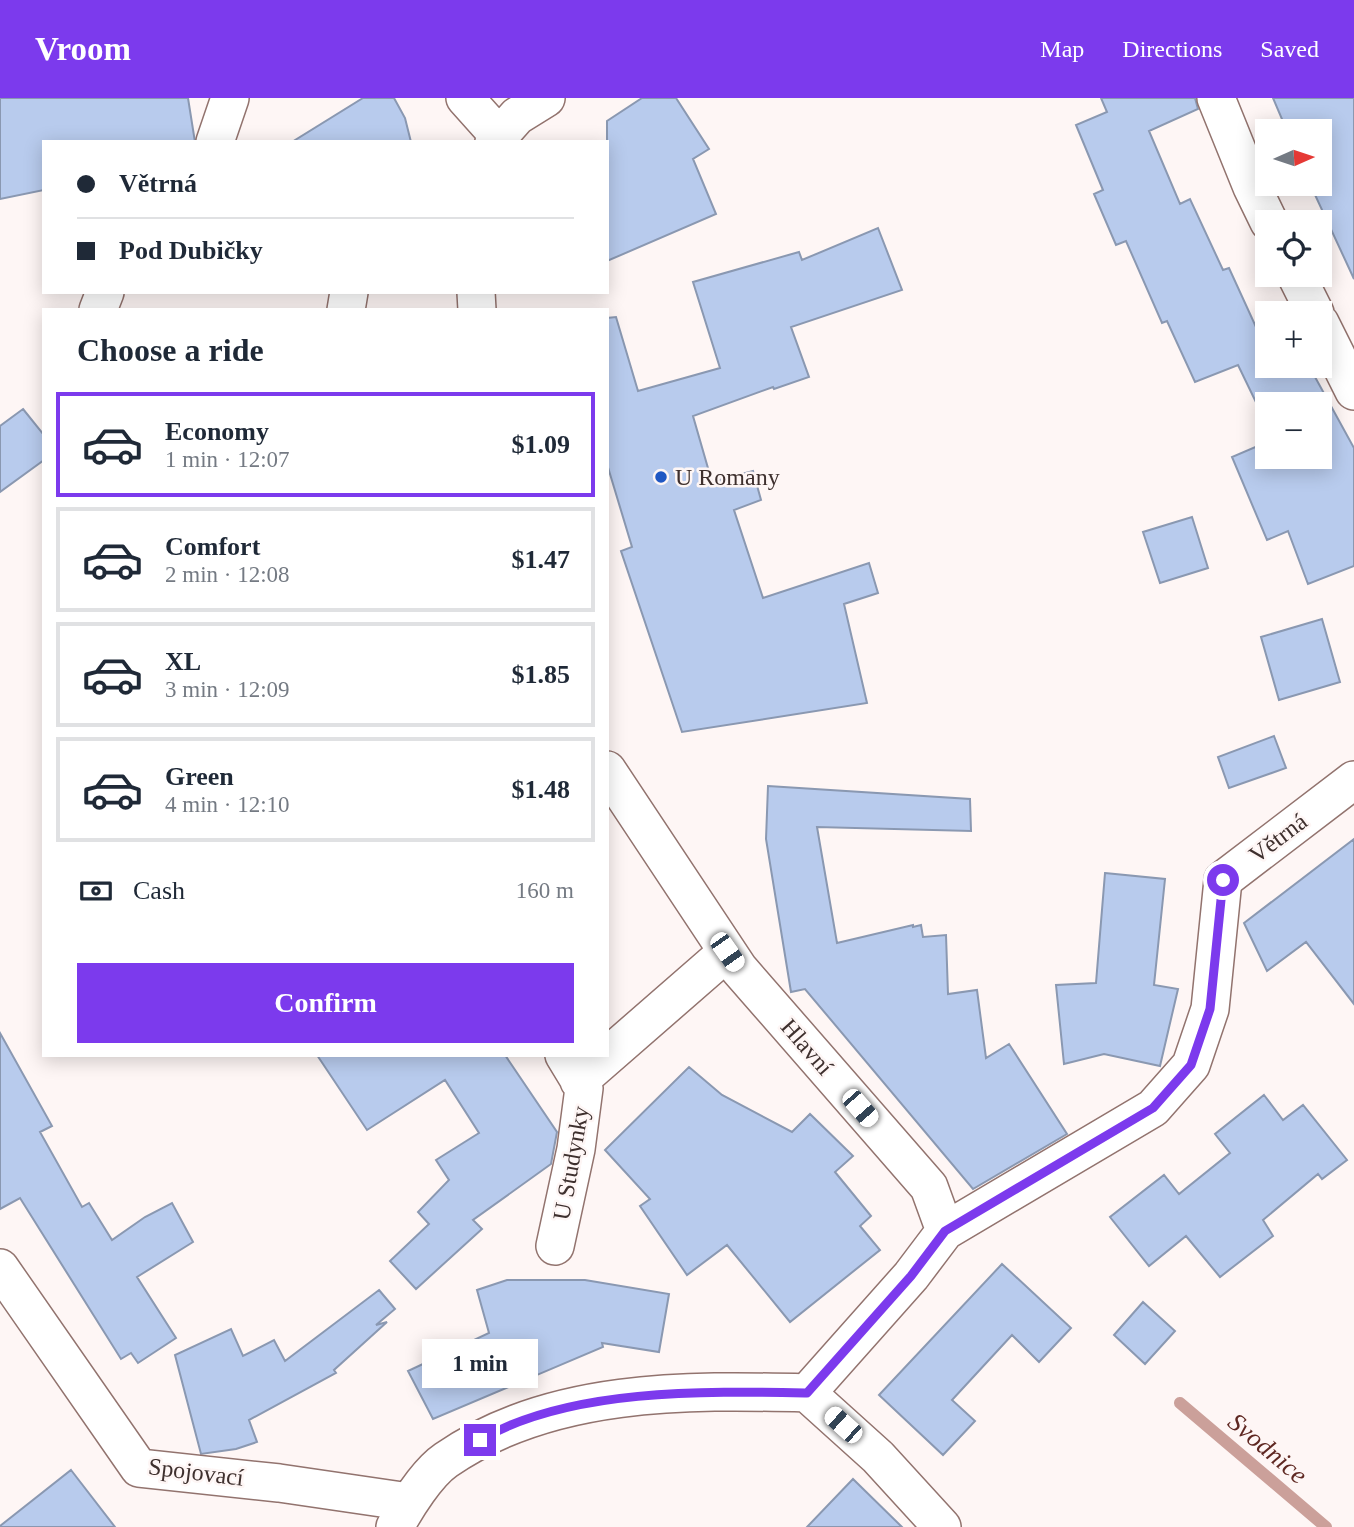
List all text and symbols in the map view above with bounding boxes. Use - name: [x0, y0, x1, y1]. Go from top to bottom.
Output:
- text: Vroom: [35, 31, 131, 67]
- text: Map: [1040, 36, 1084, 62]
- text: Directions: [1122, 36, 1222, 62]
- text: Saved: [1260, 36, 1319, 62]
- north arrow: [1255, 119, 1332, 196]
- map controls: [1255, 119, 1332, 469]
- text: Větrná: [119, 169, 197, 198]
- button: locate: [1255, 210, 1332, 287]
- text: Pod Dubičky: [119, 236, 263, 265]
- button: +: [1255, 301, 1332, 378]
- text: Choose a ride: [77, 332, 264, 368]
- button: −: [1255, 392, 1332, 469]
- icon: car: [81, 413, 144, 476]
- text: Economy: [165, 417, 269, 446]
- text: $1.09: [512, 430, 570, 459]
- text: 1 min · 12:07: [165, 447, 290, 472]
- place label: U Romany: [675, 464, 780, 490]
- marker: U Romany: [653, 469, 669, 485]
- icon: car: [81, 528, 144, 591]
- text: Comfort: [165, 532, 260, 561]
- text: $1.47: [512, 545, 570, 574]
- text: 2 min · 12:08: [165, 562, 290, 587]
- icon: car: [81, 643, 144, 706]
- text: XL: [165, 647, 201, 676]
- text: $1.85: [512, 660, 570, 689]
- text: 3 min · 12:09: [165, 677, 290, 702]
- icon: car: [81, 758, 144, 821]
- text: Green: [165, 762, 234, 791]
- text: $1.48: [512, 775, 570, 804]
- text: 4 min · 12:10: [165, 792, 290, 817]
- street label: Větrná: [1244, 808, 1312, 868]
- route start: [1207, 864, 1239, 896]
- icon: cash: [77, 872, 115, 910]
- text: Cash: [133, 876, 185, 905]
- text: 160 m: [516, 878, 574, 903]
- car: [707, 929, 748, 975]
- button: Confirm: [77, 963, 574, 1043]
- street label: Hlavní: [776, 1014, 838, 1080]
- car: [839, 1085, 882, 1131]
- street label: U Studynky: [548, 1104, 594, 1222]
- callout: 1 min: [422, 1338, 538, 1388]
- text: 1 min: [452, 1351, 508, 1376]
- car: [821, 1403, 866, 1447]
- water label: Svodnice: [1222, 1407, 1313, 1490]
- route end: [464, 1424, 496, 1456]
- street label: Spojovací: [147, 1453, 246, 1491]

